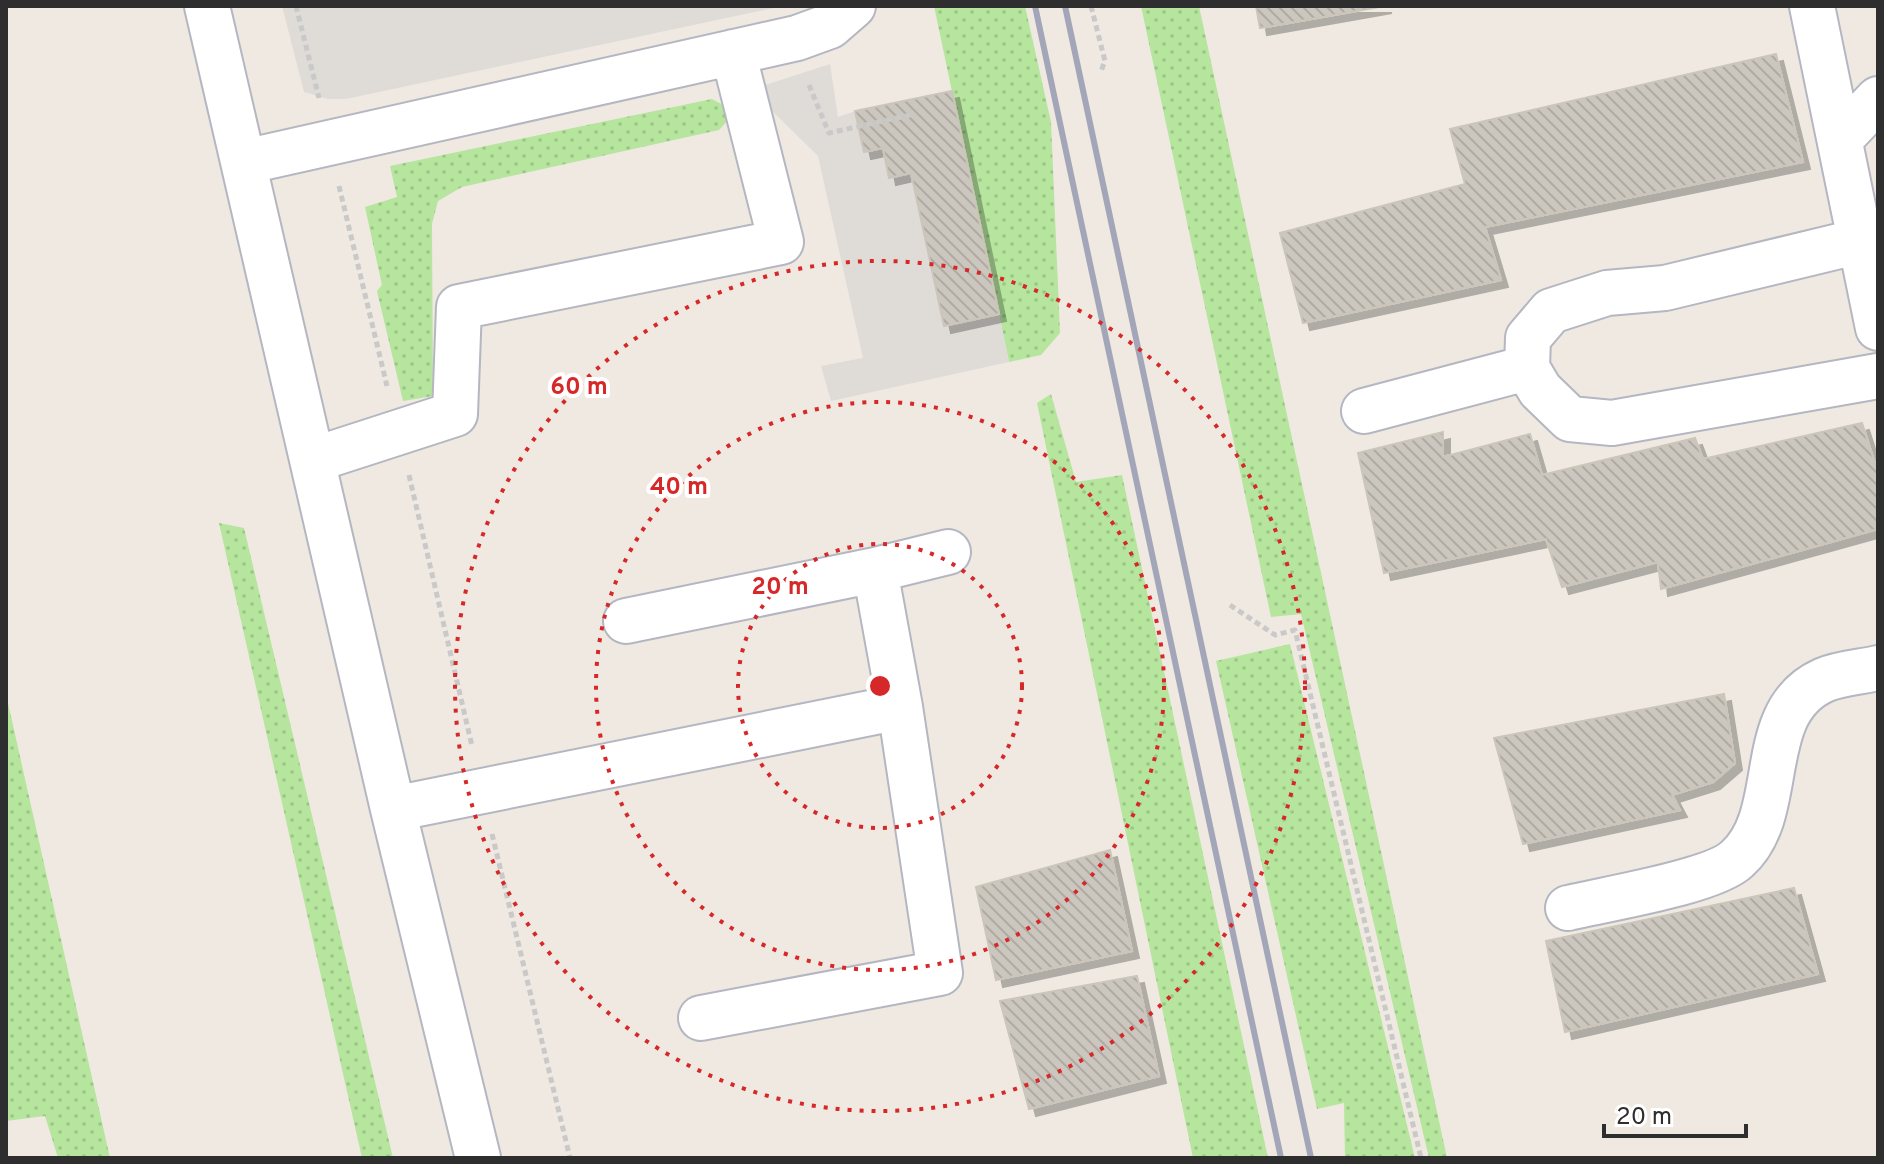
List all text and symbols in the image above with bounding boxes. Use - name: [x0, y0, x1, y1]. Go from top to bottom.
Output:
- text: 60 m: [550, 373, 608, 403]
- text: 40 m: [650, 473, 708, 503]
- text: 20 m: [751, 573, 809, 603]
- centre of rings: [866, 672, 894, 700]
- scale bar: [1604, 1088, 1746, 1138]
- text: 20 m: [1616, 1103, 1672, 1133]

